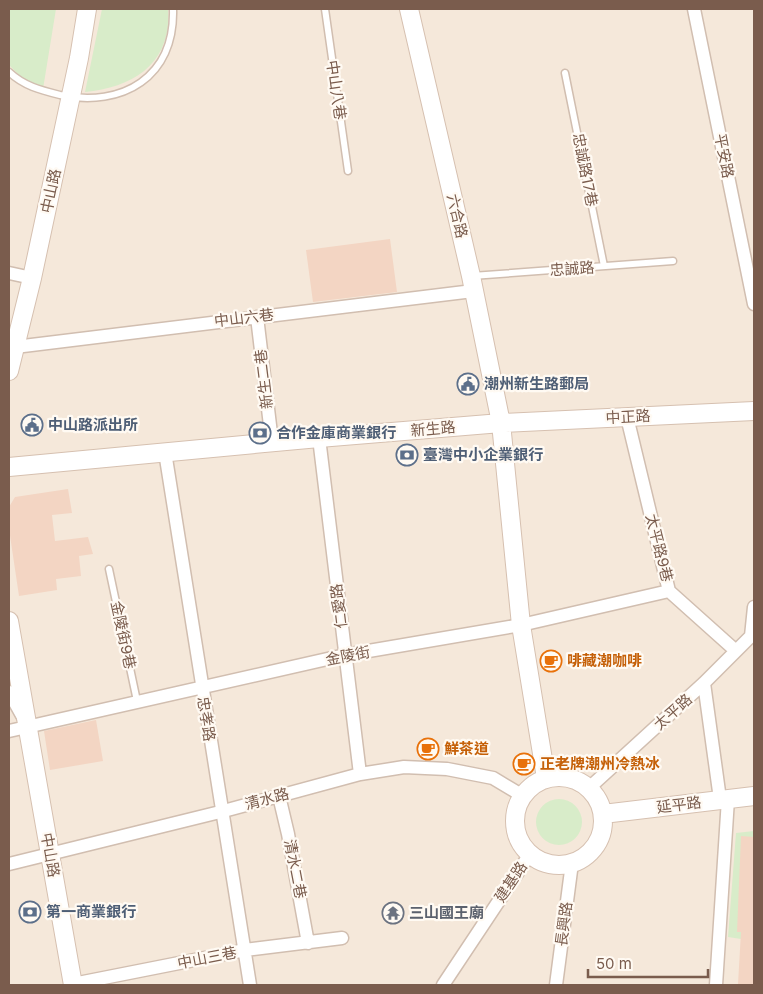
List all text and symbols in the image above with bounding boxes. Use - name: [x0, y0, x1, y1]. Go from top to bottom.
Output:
- street label: 中山八巷: [323, 59, 350, 121]
- street label: 忠誠路17巷: [569, 131, 602, 208]
- street label: 平安路: [711, 132, 738, 180]
- street label: 中山路: [37, 167, 64, 215]
- street label: 六合路: [443, 192, 472, 240]
- street label: 忠誠路: [549, 257, 595, 280]
- street label: 中山六巷: [213, 304, 275, 331]
- street label: 新生二巷: [250, 348, 277, 410]
- public building icon: 潮州新生路郵局: [456, 372, 480, 396]
- place label: 潮州新生路郵局: [484, 374, 589, 393]
- street label: 中正路: [605, 406, 651, 427]
- public building icon: 中山路派出所: [20, 413, 44, 437]
- place label: 中山路派出所: [48, 415, 138, 434]
- street label: 新生路: [410, 417, 456, 440]
- bank icon: 合作金庫商業銀行: [248, 421, 272, 445]
- place label: 合作金庫商業銀行: [276, 423, 396, 442]
- bank icon: 臺灣中小企業銀行: [395, 443, 419, 467]
- place label: 臺灣中小企業銀行: [423, 445, 543, 464]
- street label: 太平路9巷: [642, 512, 677, 584]
- street label: 仁愛路: [326, 583, 351, 630]
- street label: 金陵街9巷: [107, 599, 140, 671]
- street label: 金陵街: [324, 642, 372, 669]
- cafe icon: 啡藏潮咖啡: [539, 649, 563, 673]
- place label: 啡藏潮咖啡: [567, 651, 642, 670]
- street label: 太平路: [650, 690, 696, 734]
- street label: 忠孝路: [194, 695, 219, 743]
- cafe icon: 鮮茶道: [416, 737, 440, 761]
- place label: 鮮茶道: [444, 739, 489, 758]
- cafe icon: 正老牌潮州冷熱冰: [512, 752, 536, 776]
- place label: 正老牌潮州冷熱冰: [540, 754, 660, 773]
- street label: 清水路: [243, 784, 291, 814]
- street label: 延平路: [655, 792, 702, 817]
- street label: 中山路: [37, 831, 64, 879]
- street label: 清水二巷: [280, 838, 311, 900]
- street label: 建基路: [490, 858, 531, 906]
- bank icon: 第一商業銀行: [18, 900, 42, 924]
- street label: 長興路: [551, 900, 576, 947]
- temple icon: 三山國王廟: [381, 901, 405, 925]
- place label: 第一商業銀行: [46, 902, 136, 921]
- place label: 三山國王廟: [409, 903, 484, 922]
- street label: 中山三巷: [176, 942, 238, 973]
- scale bar: [588, 946, 708, 978]
- text: 50 m: [596, 954, 632, 973]

